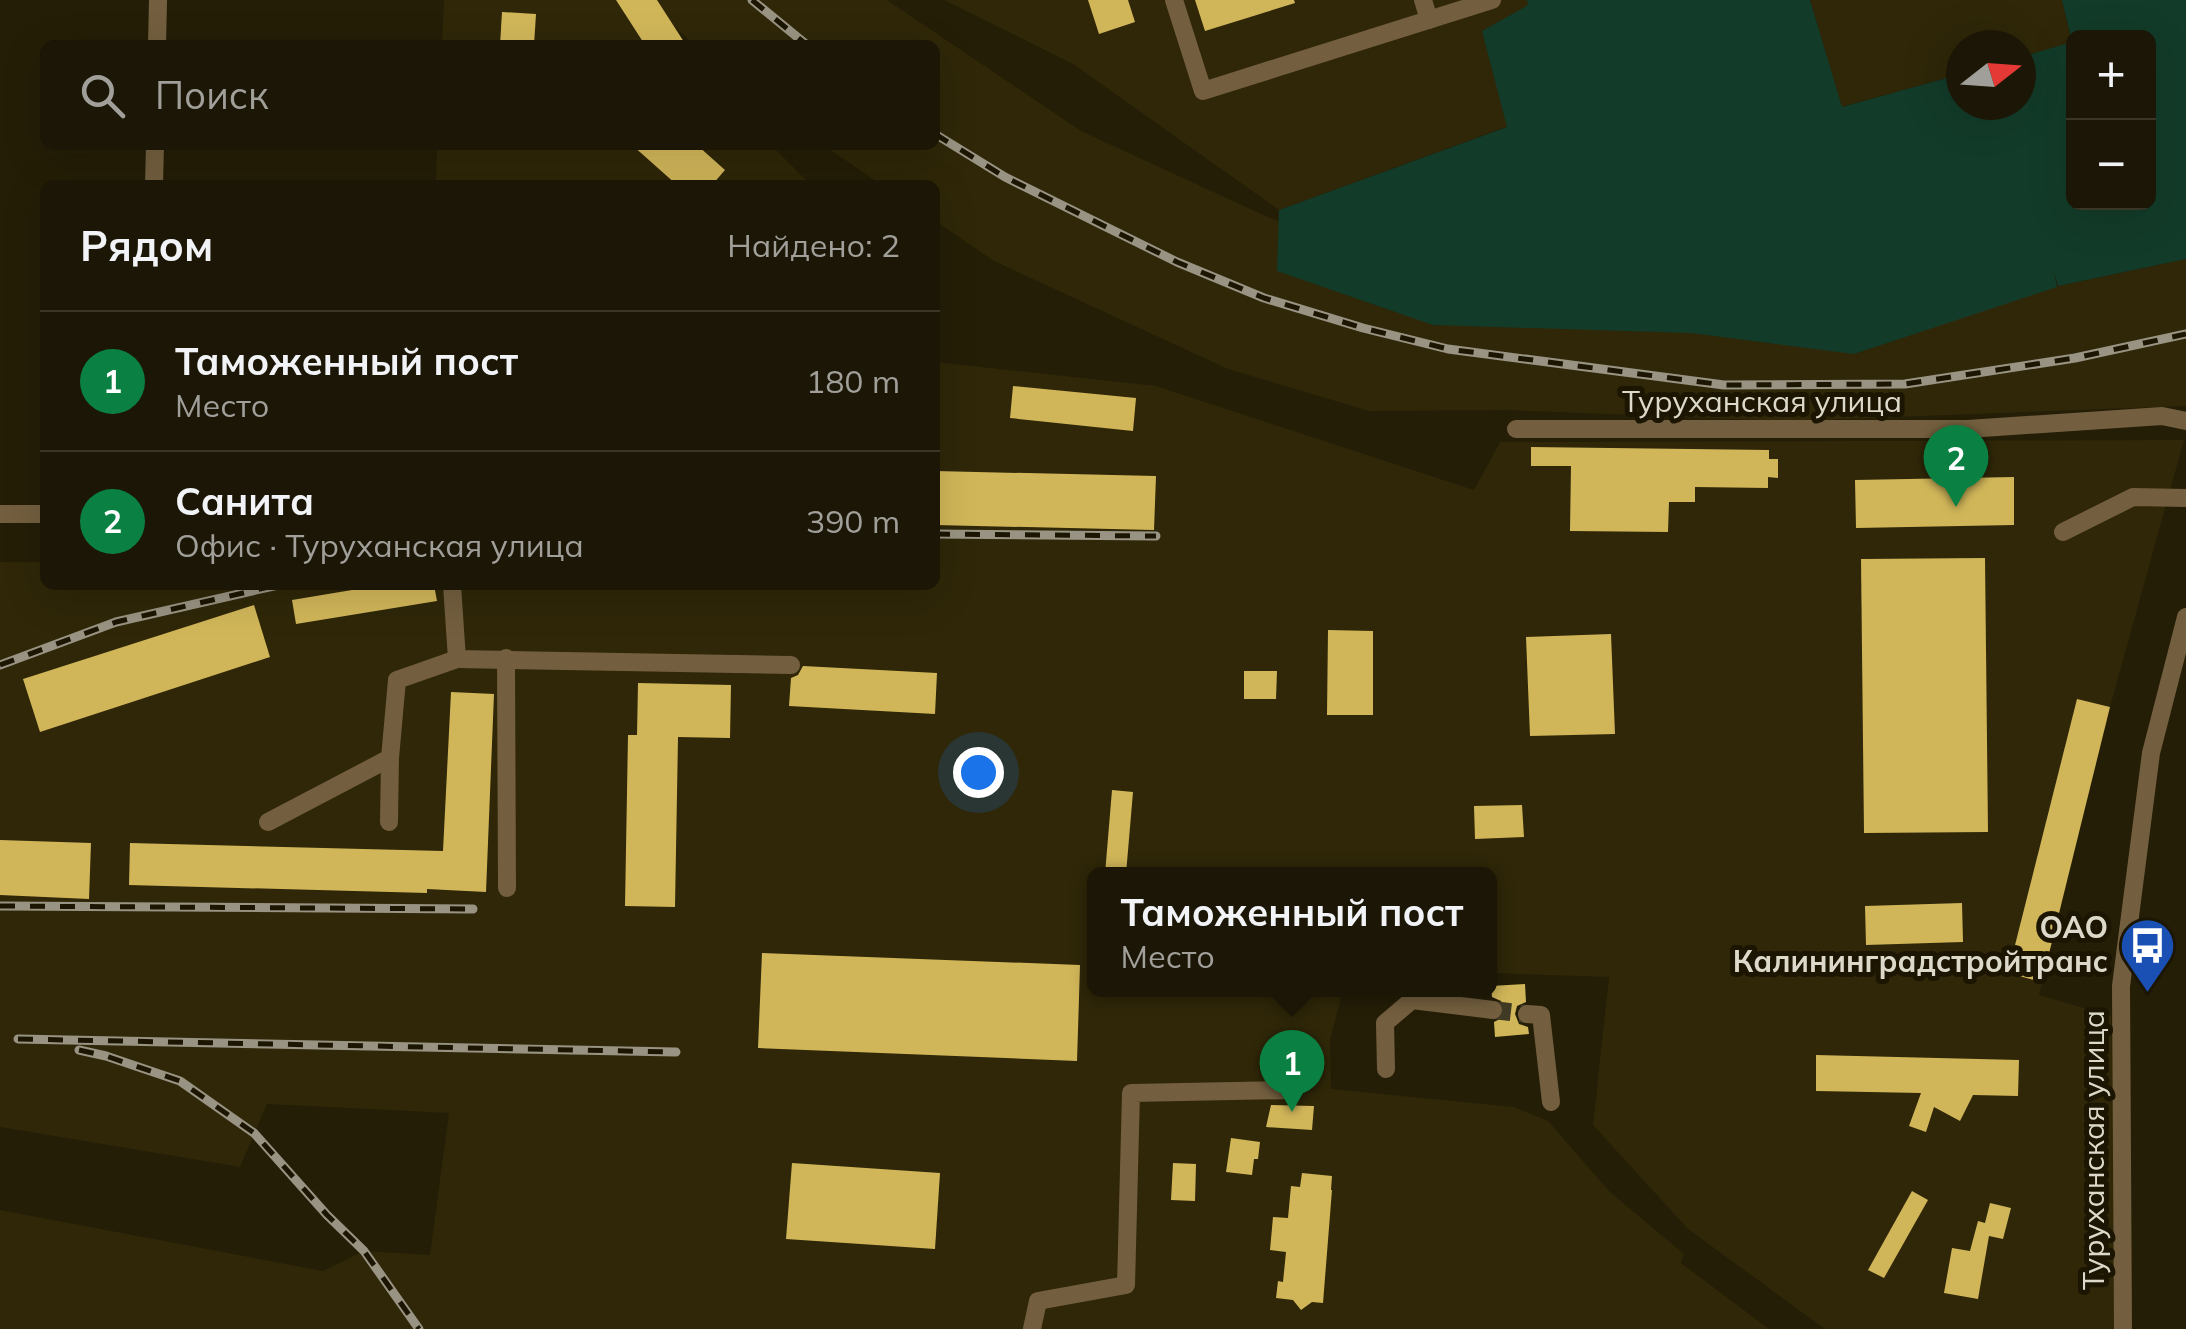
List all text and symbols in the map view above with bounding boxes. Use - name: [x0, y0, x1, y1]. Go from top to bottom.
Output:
- north arrow: [1946, 30, 2036, 120]
- map controls: [2066, 30, 2156, 210]
- button: +: [2066, 30, 2156, 120]
- search box: [40, 40, 940, 150]
- icon: search: [75, 68, 130, 123]
- text: Поиск: [155, 71, 268, 119]
- button: −: [2066, 120, 2156, 210]
- text: Рядом: [80, 219, 213, 272]
- text: Найдено: 2: [727, 225, 900, 265]
- text: Таможенный пост: [175, 337, 518, 385]
- text: 1: [103, 361, 122, 401]
- text: 180 m: [806, 361, 900, 401]
- street label: Туруханская улица: [1622, 382, 1902, 420]
- text: Место: [175, 385, 269, 425]
- pin: 2: [1924, 424, 1988, 507]
- text: Санита: [175, 477, 314, 525]
- text: 2: [103, 501, 122, 541]
- text: 390 m: [806, 501, 900, 541]
- text: Офис · Туруханская улица: [175, 525, 584, 565]
- your location: [953, 747, 1004, 798]
- popup: [1087, 867, 1497, 997]
- text: Таможенный пост: [1120, 888, 1464, 936]
- place label: ОАО Калининградстройтранс: [1733, 908, 2108, 980]
- bus stop icon: ОАО Калининградстройтранс: [2117, 915, 2177, 994]
- text: Место: [1120, 936, 1215, 976]
- street label: Туруханская улица: [2074, 1010, 2112, 1290]
- pin: 1: [1260, 1030, 1324, 1112]

